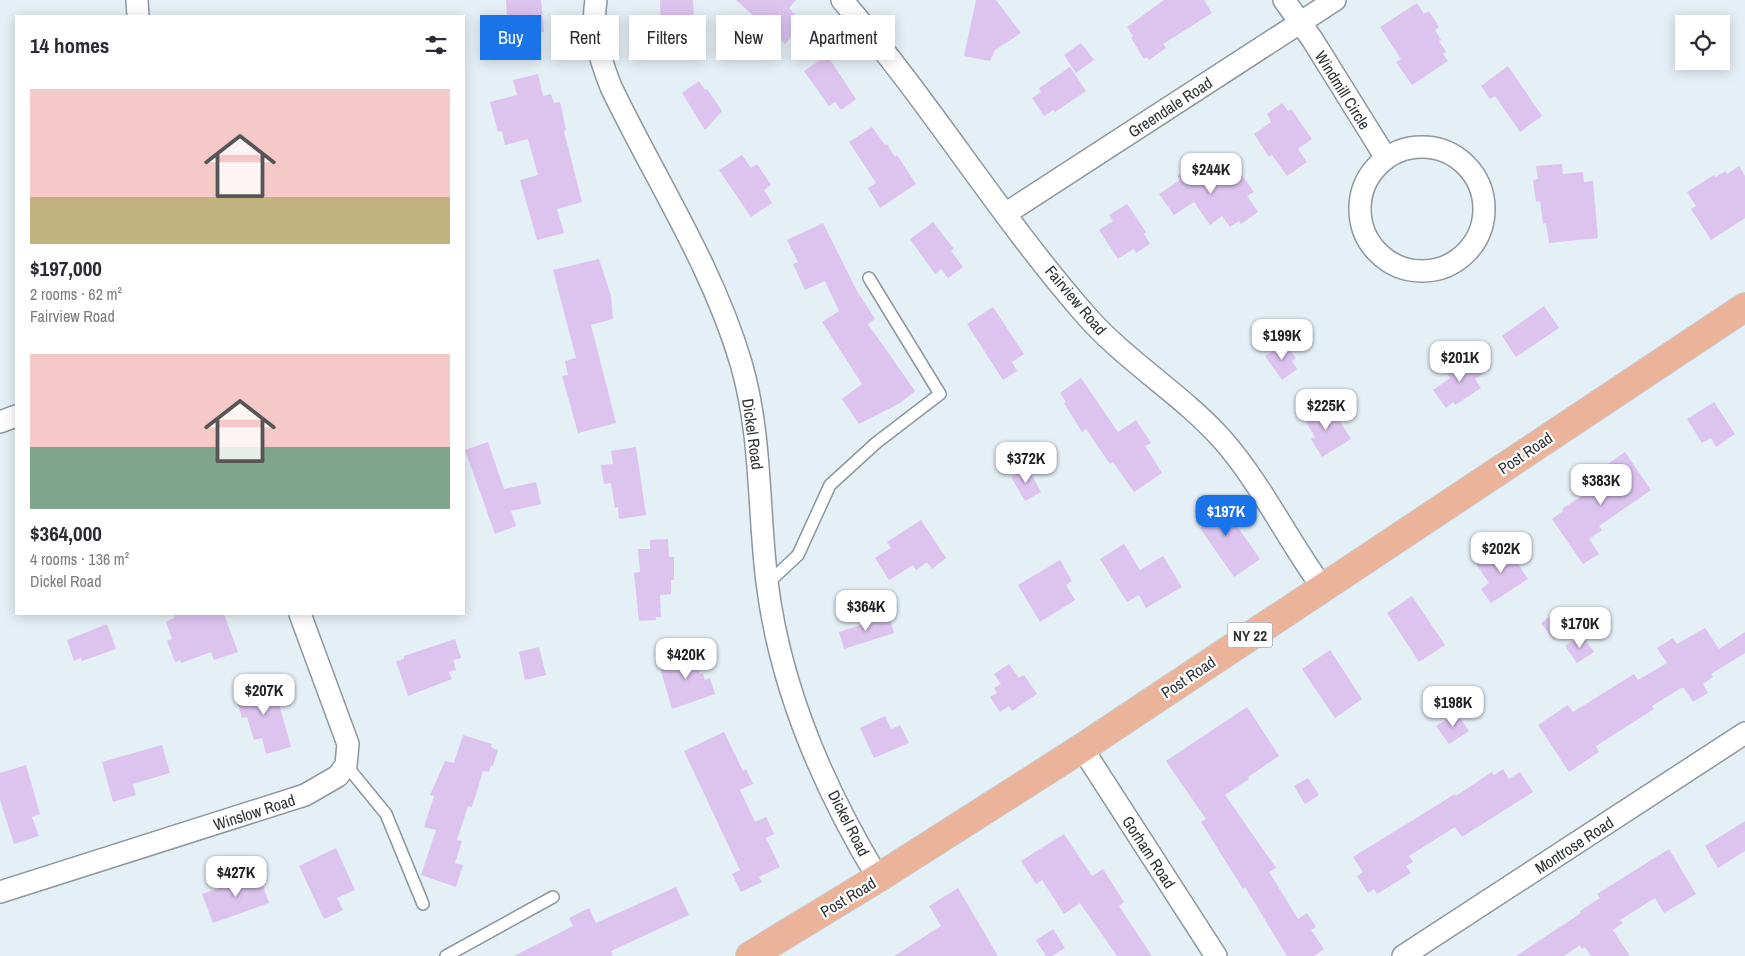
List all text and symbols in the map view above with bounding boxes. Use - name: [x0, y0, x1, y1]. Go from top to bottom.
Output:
- chip: Buy: [480, 15, 541, 60]
- chip: Rent: [551, 15, 619, 60]
- chip: Filters: [629, 15, 706, 60]
- chip: New: [716, 15, 781, 60]
- chip: Apartment: [791, 15, 895, 60]
- map controls: [1675, 15, 1730, 70]
- button: locate: [1675, 15, 1730, 70]
- text: 14 homes: [30, 31, 109, 60]
- icon: filters: [422, 31, 450, 59]
- street label: Windmill Circle: [1310, 46, 1376, 134]
- street label: Greendale Road: [1124, 72, 1216, 142]
- icon: home: [195, 121, 285, 211]
- pin: $244K: [1176, 152, 1246, 195]
- text: $244K: [1192, 158, 1230, 180]
- text: $197,000: [30, 254, 102, 283]
- street label: Fairview Road: [1040, 260, 1112, 340]
- text: 2 rooms · 62 m²: [30, 283, 122, 305]
- text: Fairview Road: [30, 305, 115, 327]
- pin: $199K: [1247, 318, 1317, 361]
- text: $199K: [1263, 324, 1301, 346]
- pin: $201K: [1425, 340, 1495, 383]
- text: $201K: [1441, 346, 1479, 368]
- icon: home: [195, 386, 285, 476]
- pin: $225K: [1291, 388, 1361, 431]
- text: $225K: [1307, 394, 1345, 416]
- street label: Dickel Road: [737, 397, 769, 471]
- street label: Post Road: [1493, 427, 1557, 479]
- pin: $372K: [991, 442, 1061, 484]
- text: $372K: [1007, 447, 1045, 469]
- pin: $383K: [1566, 464, 1636, 506]
- text: $383K: [1582, 469, 1620, 491]
- pin: $197K: [1191, 494, 1261, 537]
- text: $197K: [1207, 500, 1245, 522]
- text: $364,000: [30, 519, 102, 548]
- pin: $202K: [1466, 532, 1536, 574]
- text: $202K: [1482, 537, 1520, 559]
- text: 4 rooms · 136 m²: [30, 548, 129, 570]
- text: Dickel Road: [30, 570, 101, 592]
- pin: $364K: [831, 590, 901, 632]
- text: $364K: [847, 595, 885, 617]
- pin: $170K: [1545, 606, 1615, 649]
- text: $170K: [1561, 612, 1599, 634]
- road number: NY 22: [1228, 622, 1272, 648]
- pin: $420K: [651, 638, 721, 680]
- text: $420K: [667, 643, 705, 665]
- street label: Post Road: [1156, 651, 1220, 703]
- pin: $207K: [229, 674, 299, 716]
- text: $207K: [245, 679, 283, 701]
- pin: $198K: [1418, 686, 1488, 728]
- text: $198K: [1434, 691, 1472, 713]
- street label: Dickel Road: [823, 786, 875, 860]
- street label: Winslow Road: [210, 788, 298, 836]
- street label: Gorham Road: [1117, 811, 1181, 893]
- street label: Montrose Road: [1530, 811, 1618, 879]
- pin: $427K: [201, 856, 271, 898]
- text: $427K: [217, 861, 255, 883]
- street label: Post Road: [816, 872, 880, 922]

